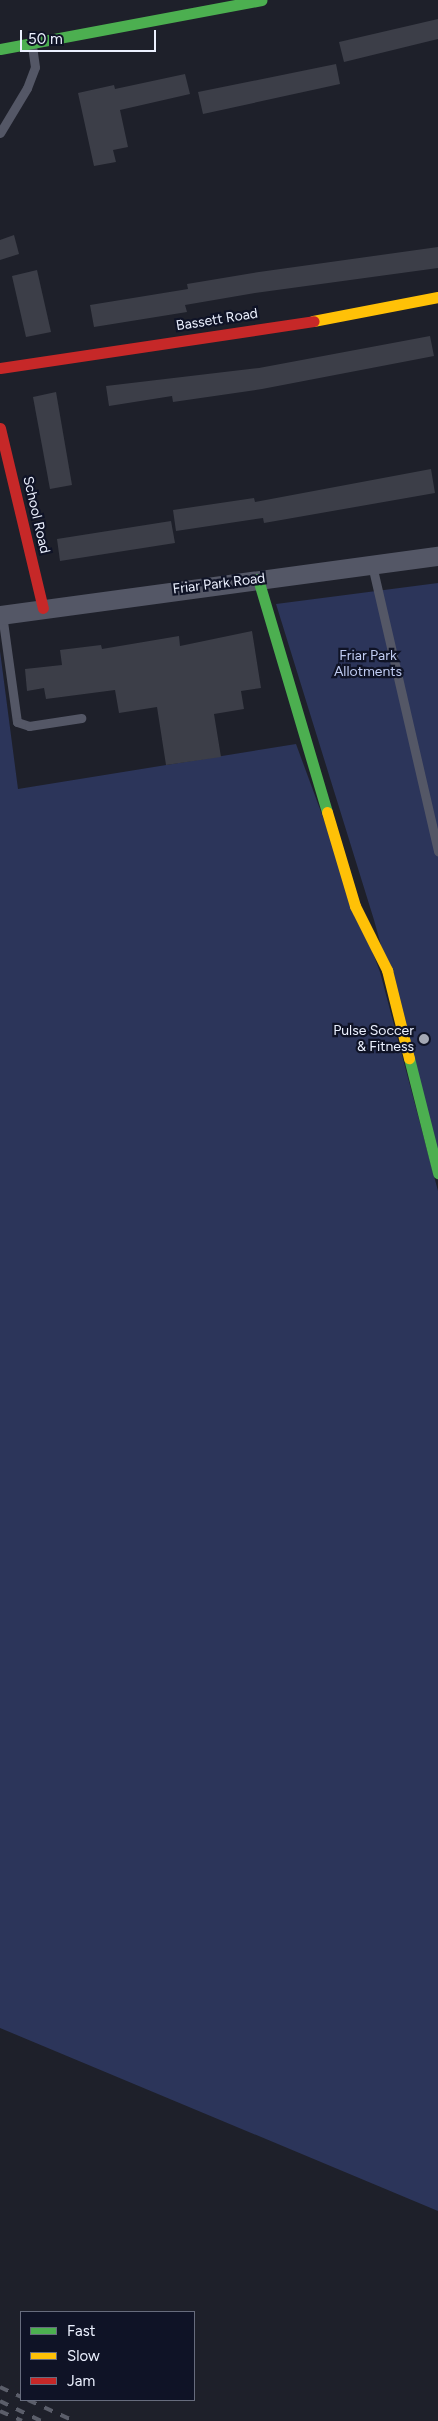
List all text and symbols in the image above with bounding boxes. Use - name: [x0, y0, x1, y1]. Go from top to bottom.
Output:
- scale bar: [22, 20, 159, 52]
- text: 50 m: [28, 30, 63, 48]
- street label: Bassett Road: [175, 305, 259, 335]
- street label: School Road: [19, 475, 53, 555]
- street label: Friar Park Road: [172, 570, 266, 598]
- park label: Friar Park Allotments: [334, 648, 402, 680]
- place label: Pulse Soccer & Fitness: [333, 1023, 414, 1056]
- marker: Pulse Soccer & Fitness: [418, 1033, 430, 1045]
- legend: [20, 2311, 195, 2401]
- text: Fast: [67, 2322, 95, 2340]
- text: Slow: [67, 2347, 100, 2365]
- text: Jam: [67, 2372, 95, 2390]

